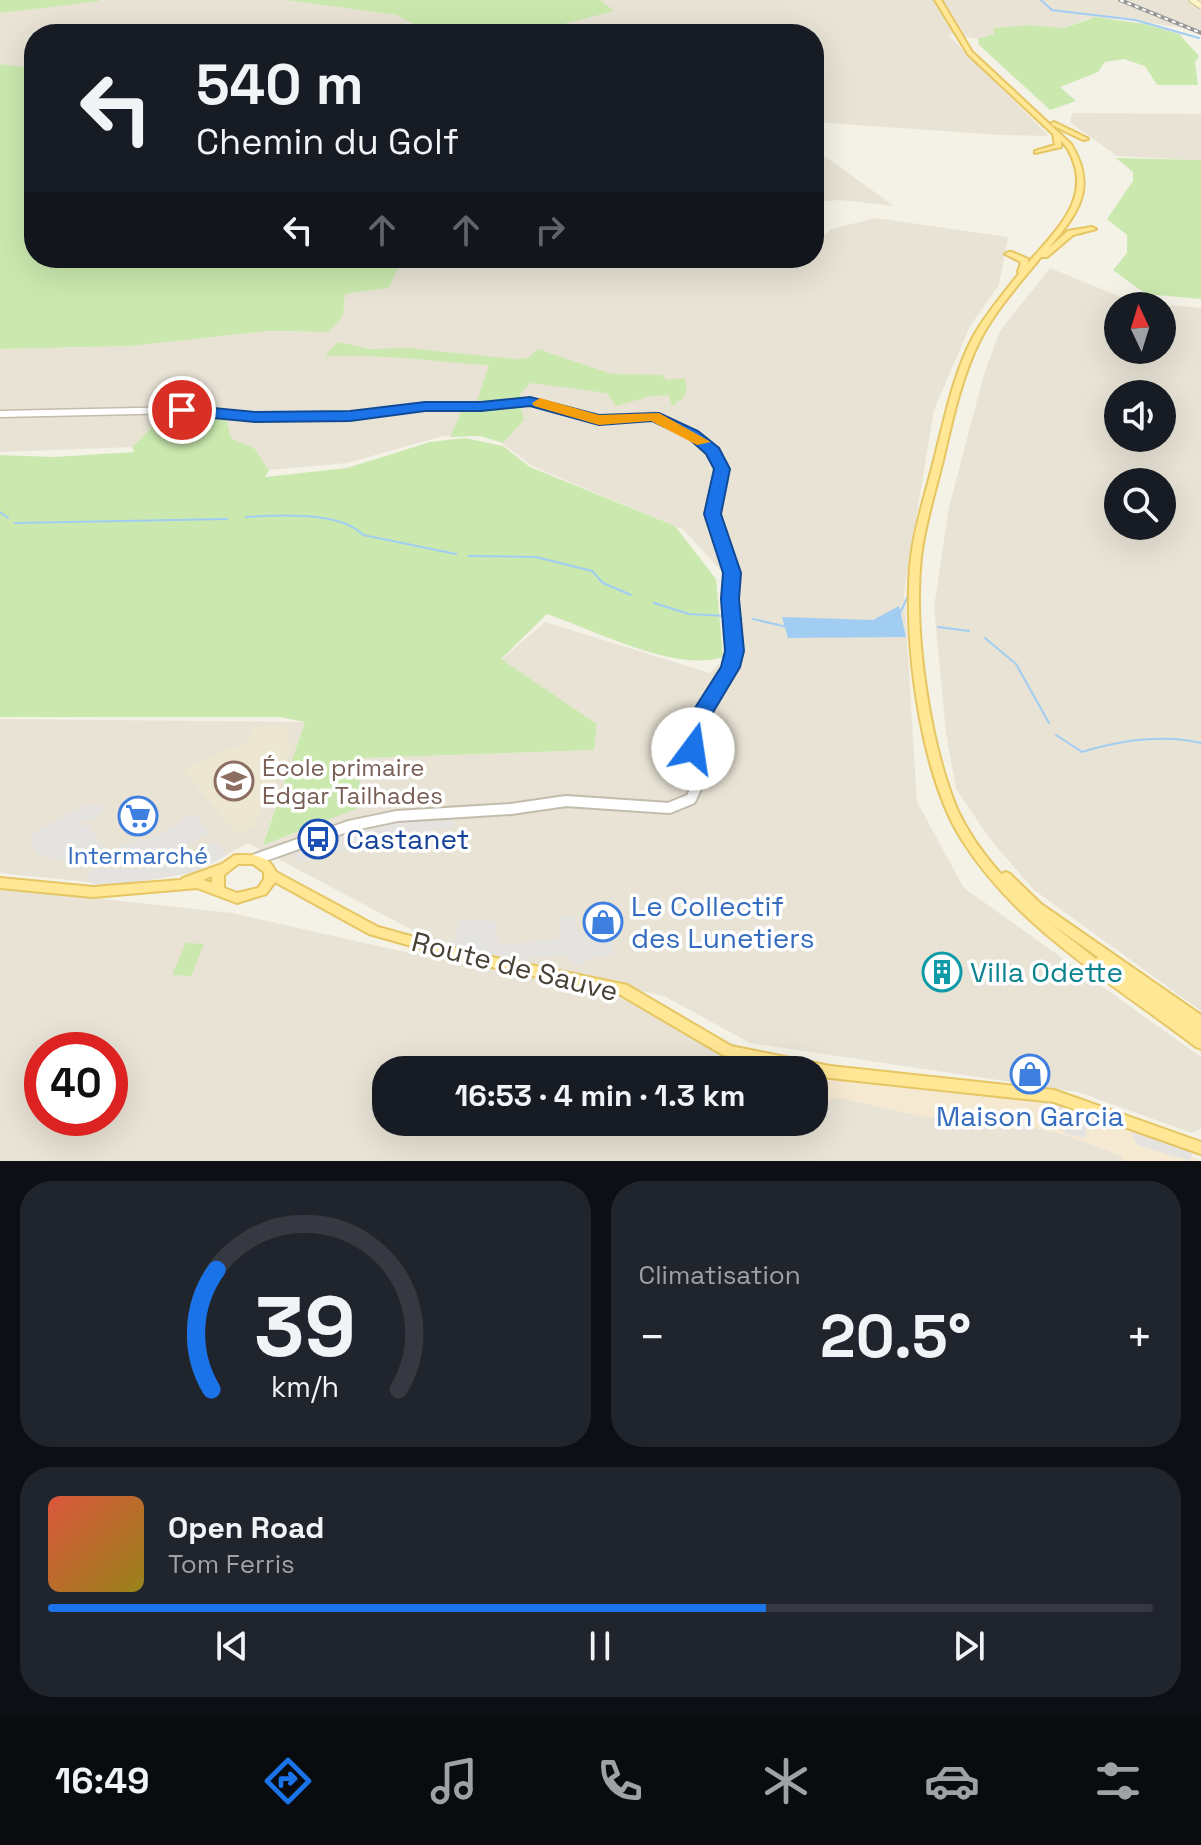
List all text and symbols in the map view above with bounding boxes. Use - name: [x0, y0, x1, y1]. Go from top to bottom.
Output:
- text: 540 m: [196, 49, 364, 120]
- icon: left: [64, 56, 168, 160]
- text: Chemin du Golf: [196, 119, 459, 165]
- icon: left: [276, 208, 320, 252]
- icon: ahead: [360, 208, 404, 252]
- icon: ahead: [444, 208, 488, 252]
- icon: right: [528, 208, 572, 252]
- north arrow: [1104, 292, 1176, 364]
- map controls: [1104, 292, 1176, 540]
- pin: [148, 376, 216, 444]
- button: sound: [1104, 380, 1176, 452]
- icon: arrive: [160, 388, 204, 432]
- button: search: [1104, 468, 1176, 540]
- position arrow: [651, 707, 735, 791]
- place label: École primaire Edgar Tailhades: [262, 752, 443, 811]
- school or university icon: École primaire Edgar Tailhades: [213, 760, 255, 802]
- supermarket icon: Intermarché: [117, 795, 159, 837]
- bus stop icon: Castanet: [297, 818, 339, 860]
- place label: Castanet: [346, 821, 469, 857]
- place label: Intermarché: [68, 840, 208, 871]
- place label: Le Collectif des Lunetiers: [631, 888, 814, 956]
- shop icon: Le Collectif des Lunetiers: [582, 901, 624, 943]
- street label: Route de Sauve: [408, 923, 622, 1009]
- building icon: Villa Odette: [921, 951, 963, 993]
- place label: Villa Odette: [970, 954, 1123, 990]
- speed limit sign: 40: [24, 1032, 128, 1136]
- shop icon: Maison Garcia: [1009, 1053, 1051, 1095]
- text: 16:53 · 4 min · 1.3 km: [455, 1076, 745, 1115]
- place label: Maison Garcia: [936, 1098, 1124, 1134]
- text: Climatisation: [639, 1258, 801, 1292]
- text: 39: [254, 1274, 356, 1380]
- text: 20.5°: [820, 1298, 971, 1375]
- text: −: [639, 1309, 666, 1365]
- text: +: [1126, 1309, 1153, 1365]
- text: km/h: [271, 1369, 339, 1405]
- text: Open Road: [168, 1508, 324, 1547]
- text: Tom Ferris: [168, 1547, 295, 1581]
- icon: previous: [210, 1624, 254, 1668]
- icon: pause: [578, 1624, 622, 1668]
- icon: next: [947, 1624, 991, 1668]
- icon: directions: [260, 1753, 316, 1809]
- icon: music: [426, 1753, 482, 1809]
- icon: phone: [592, 1753, 648, 1809]
- icon: climate: [758, 1753, 814, 1809]
- icon: car: [924, 1753, 980, 1809]
- icon: filters: [1090, 1753, 1146, 1809]
- text: 16:49: [55, 1758, 149, 1804]

